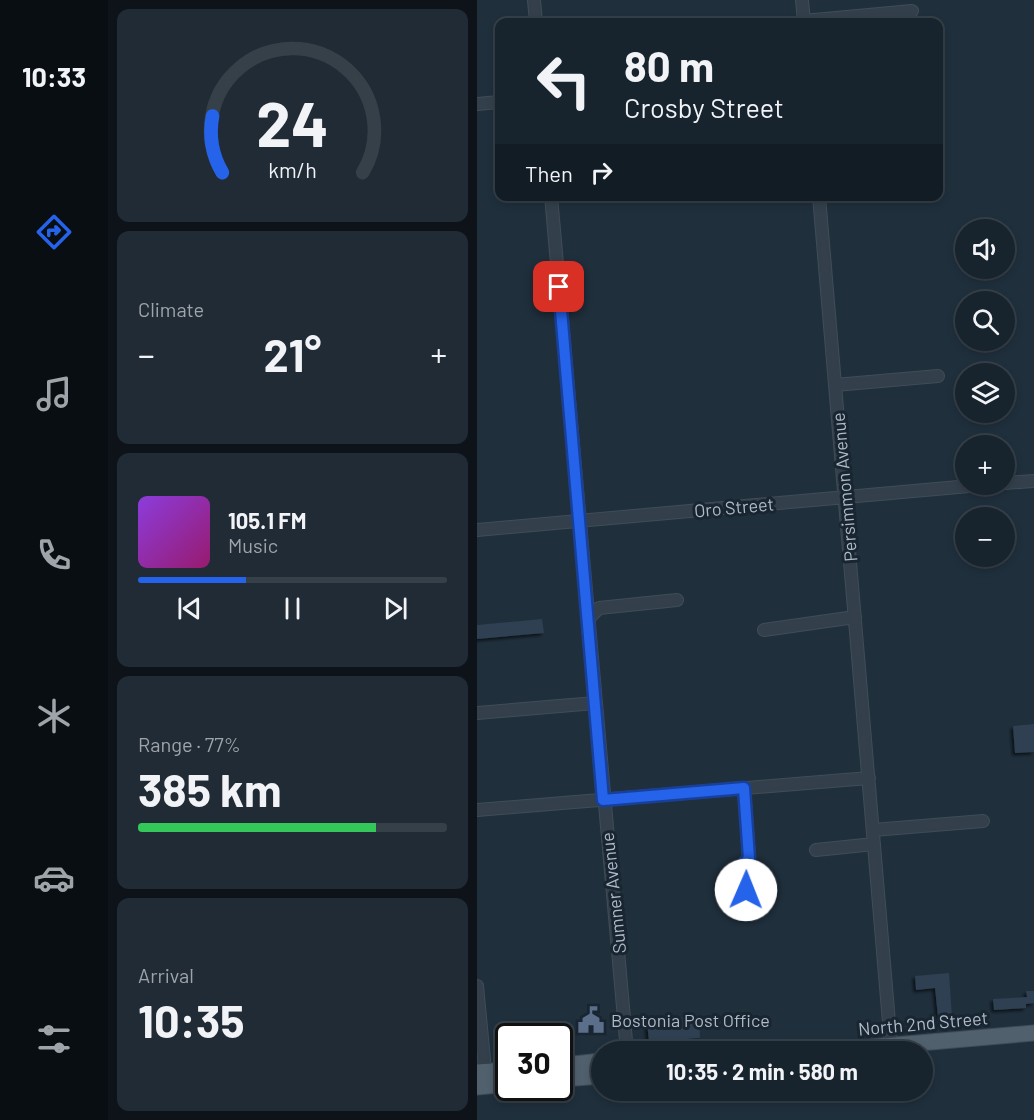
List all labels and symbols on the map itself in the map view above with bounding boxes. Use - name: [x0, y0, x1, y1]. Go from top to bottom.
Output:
- pin: [533, 261, 584, 312]
- street label: Persimmon Avenue: [827, 412, 861, 562]
- street label: Oro Street: [693, 493, 775, 521]
- street label: Sumner Avenue: [596, 831, 630, 955]
- position arrow: [714, 858, 778, 922]
- public building icon: Bostonia Post Office: [576, 1005, 606, 1035]
- street label: North 2nd Street: [857, 1006, 989, 1040]
- place label: Bostonia Post Office: [611, 1009, 770, 1031]
- speed limit sign: 30: [495, 1023, 573, 1101]

